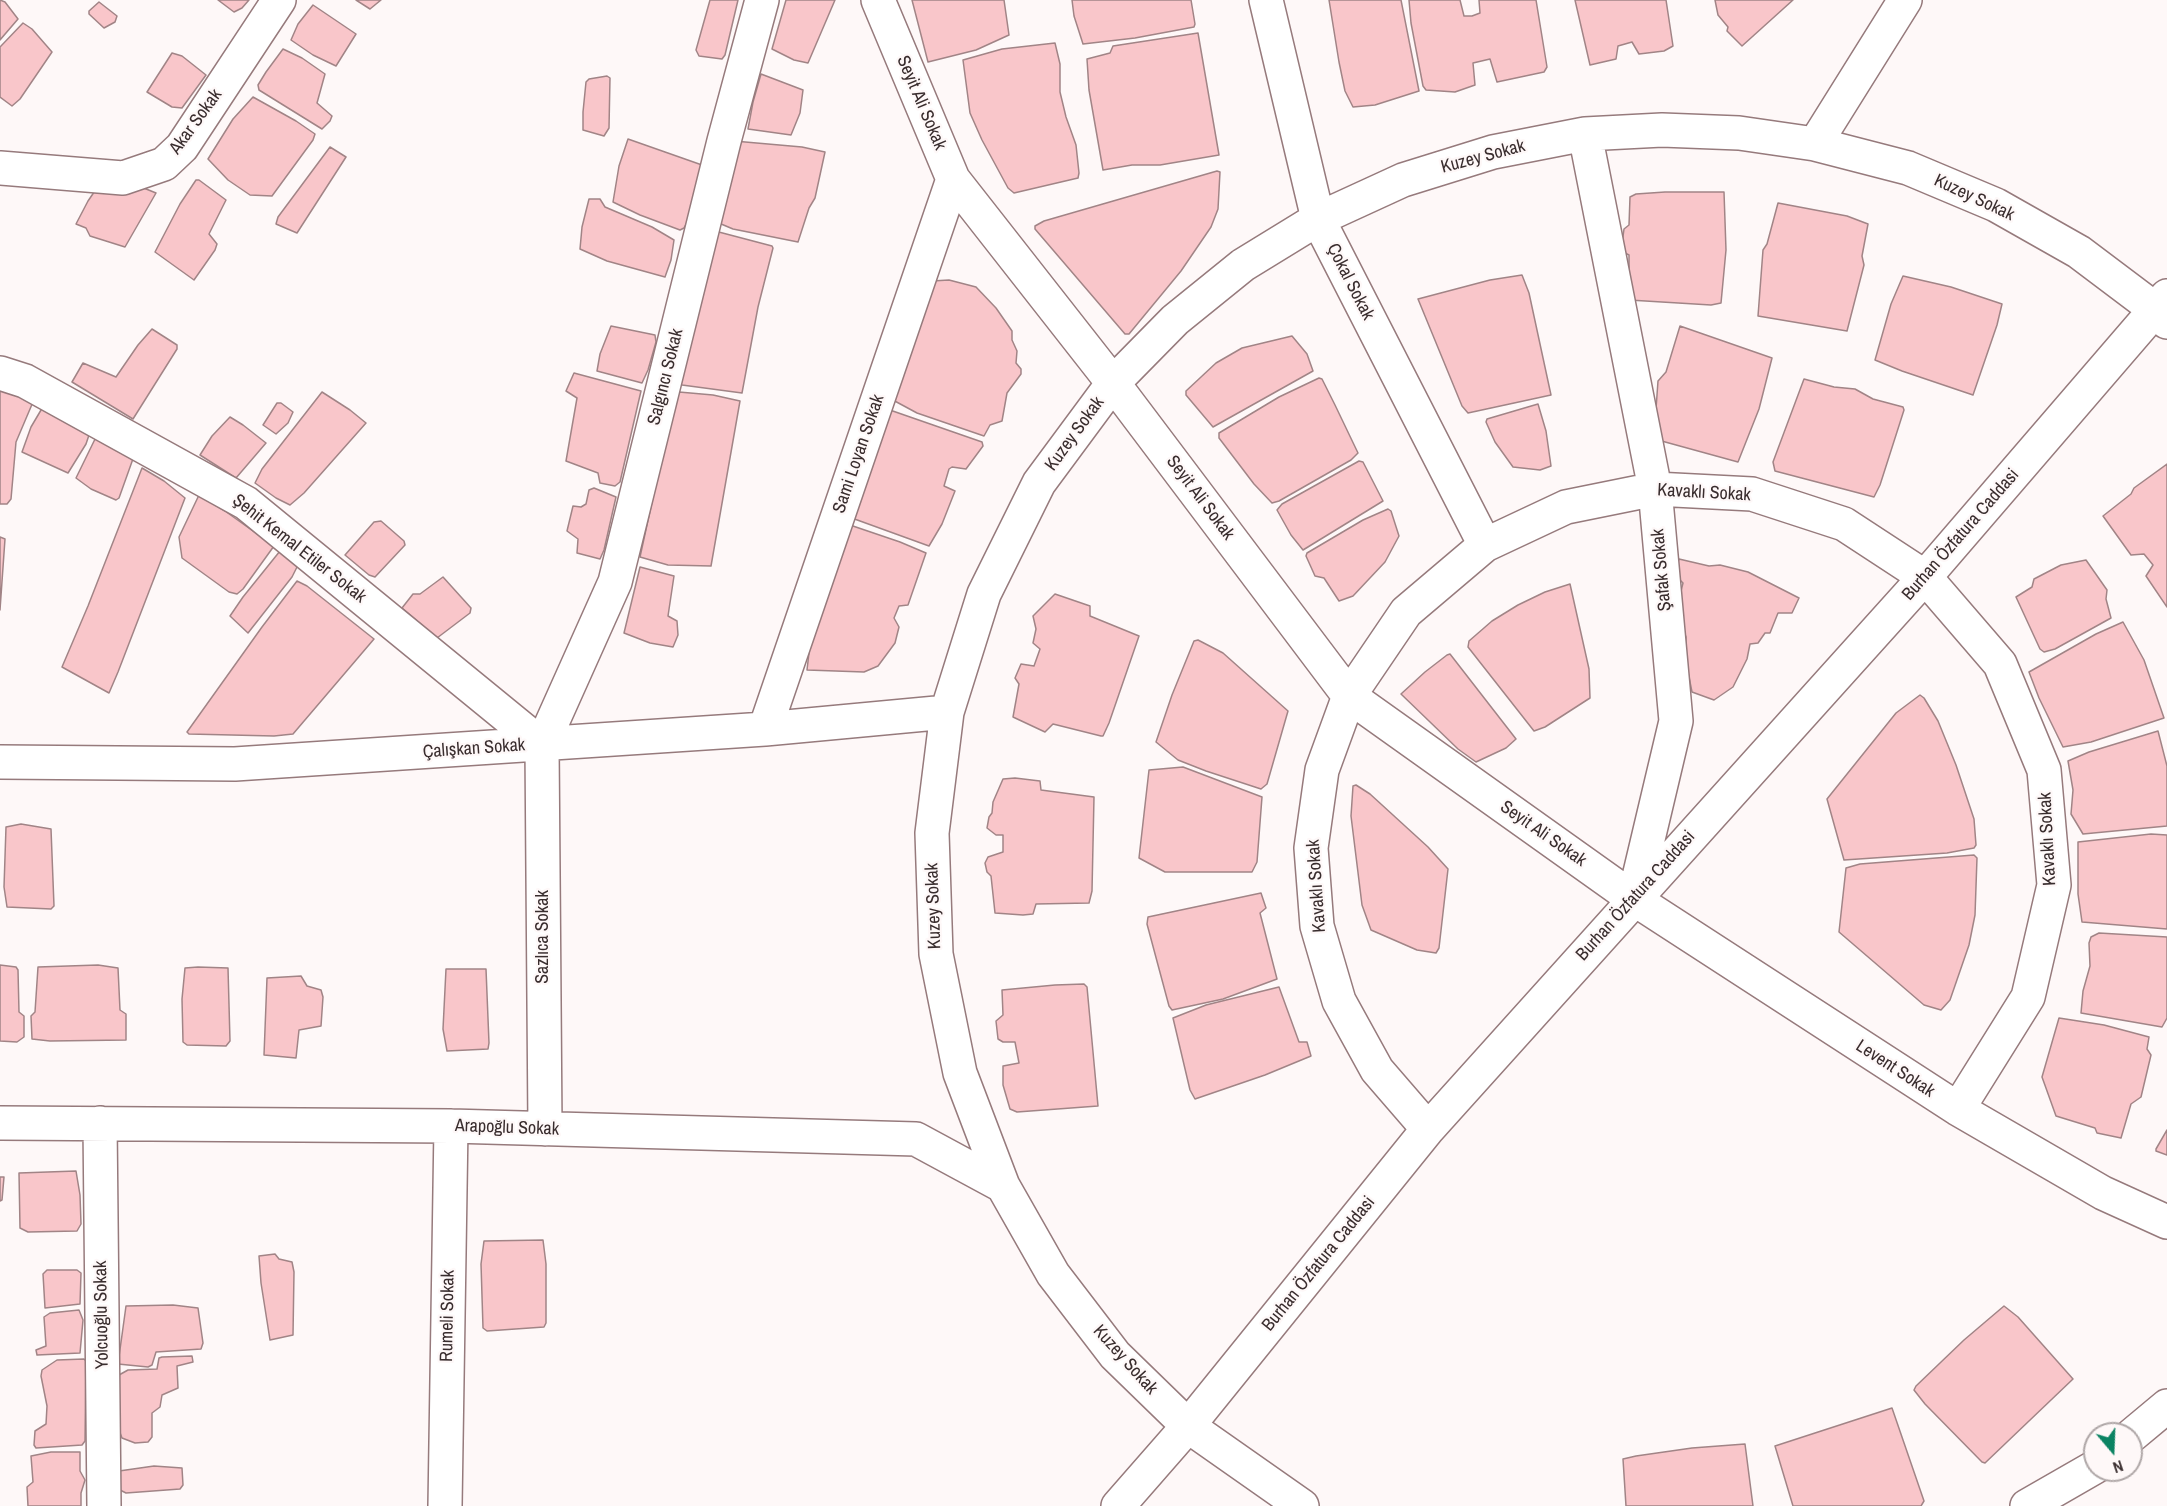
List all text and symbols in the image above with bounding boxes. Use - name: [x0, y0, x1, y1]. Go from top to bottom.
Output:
- street label: Seyit Ali Sokak: [892, 53, 950, 153]
- street label: Akar Sokak: [165, 85, 227, 159]
- street label: Kuzey Sokak: [1439, 135, 1527, 179]
- street label: Kuzey Sokak: [1930, 170, 2018, 226]
- street label: Çokal Sokak: [1322, 240, 1378, 324]
- street label: Salgıncı Sokak: [644, 327, 688, 427]
- street label: Sami Loyan Sokak: [829, 392, 889, 516]
- street label: Kuzey Sokak: [1041, 393, 1109, 475]
- street label: Seyit Ali Sokak: [1161, 452, 1239, 544]
- street label: Burhan Özfatura Caddasi: [1898, 465, 2024, 605]
- street label: Kavaklı Sokak: [1657, 480, 1751, 506]
- street label: Şehit Kemal Etiler Sokak: [228, 490, 370, 608]
- street label: Şafak Sokak: [1648, 528, 1676, 612]
- street label: Çalışkan Sokak: [422, 735, 526, 763]
- street label: Kavaklı Sokak: [2035, 792, 2061, 886]
- street label: Seyit Ali Sokak: [1496, 796, 1590, 872]
- street label: Burhan Özfatura Caddasi: [1572, 827, 1700, 965]
- street label: Kavaklı Sokak: [1303, 839, 1331, 933]
- street label: Kuzey Sokak: [922, 863, 946, 949]
- street label: Sazlıca Sokak: [532, 890, 554, 984]
- street label: Levent Sokak: [1852, 1036, 1938, 1102]
- street label: Arapoğlu Sokak: [455, 1115, 559, 1141]
- street label: Burhan Özfatura Caddasi: [1258, 1192, 1380, 1336]
- street label: Yolcuoğlu Sokak: [90, 1260, 114, 1370]
- street label: Rumeli Sokak: [436, 1270, 460, 1362]
- street label: Kuzey Sokak: [1088, 1321, 1162, 1399]
- north arrow: [2083, 1422, 2143, 1482]
- text: N: [2110, 1455, 2126, 1479]

